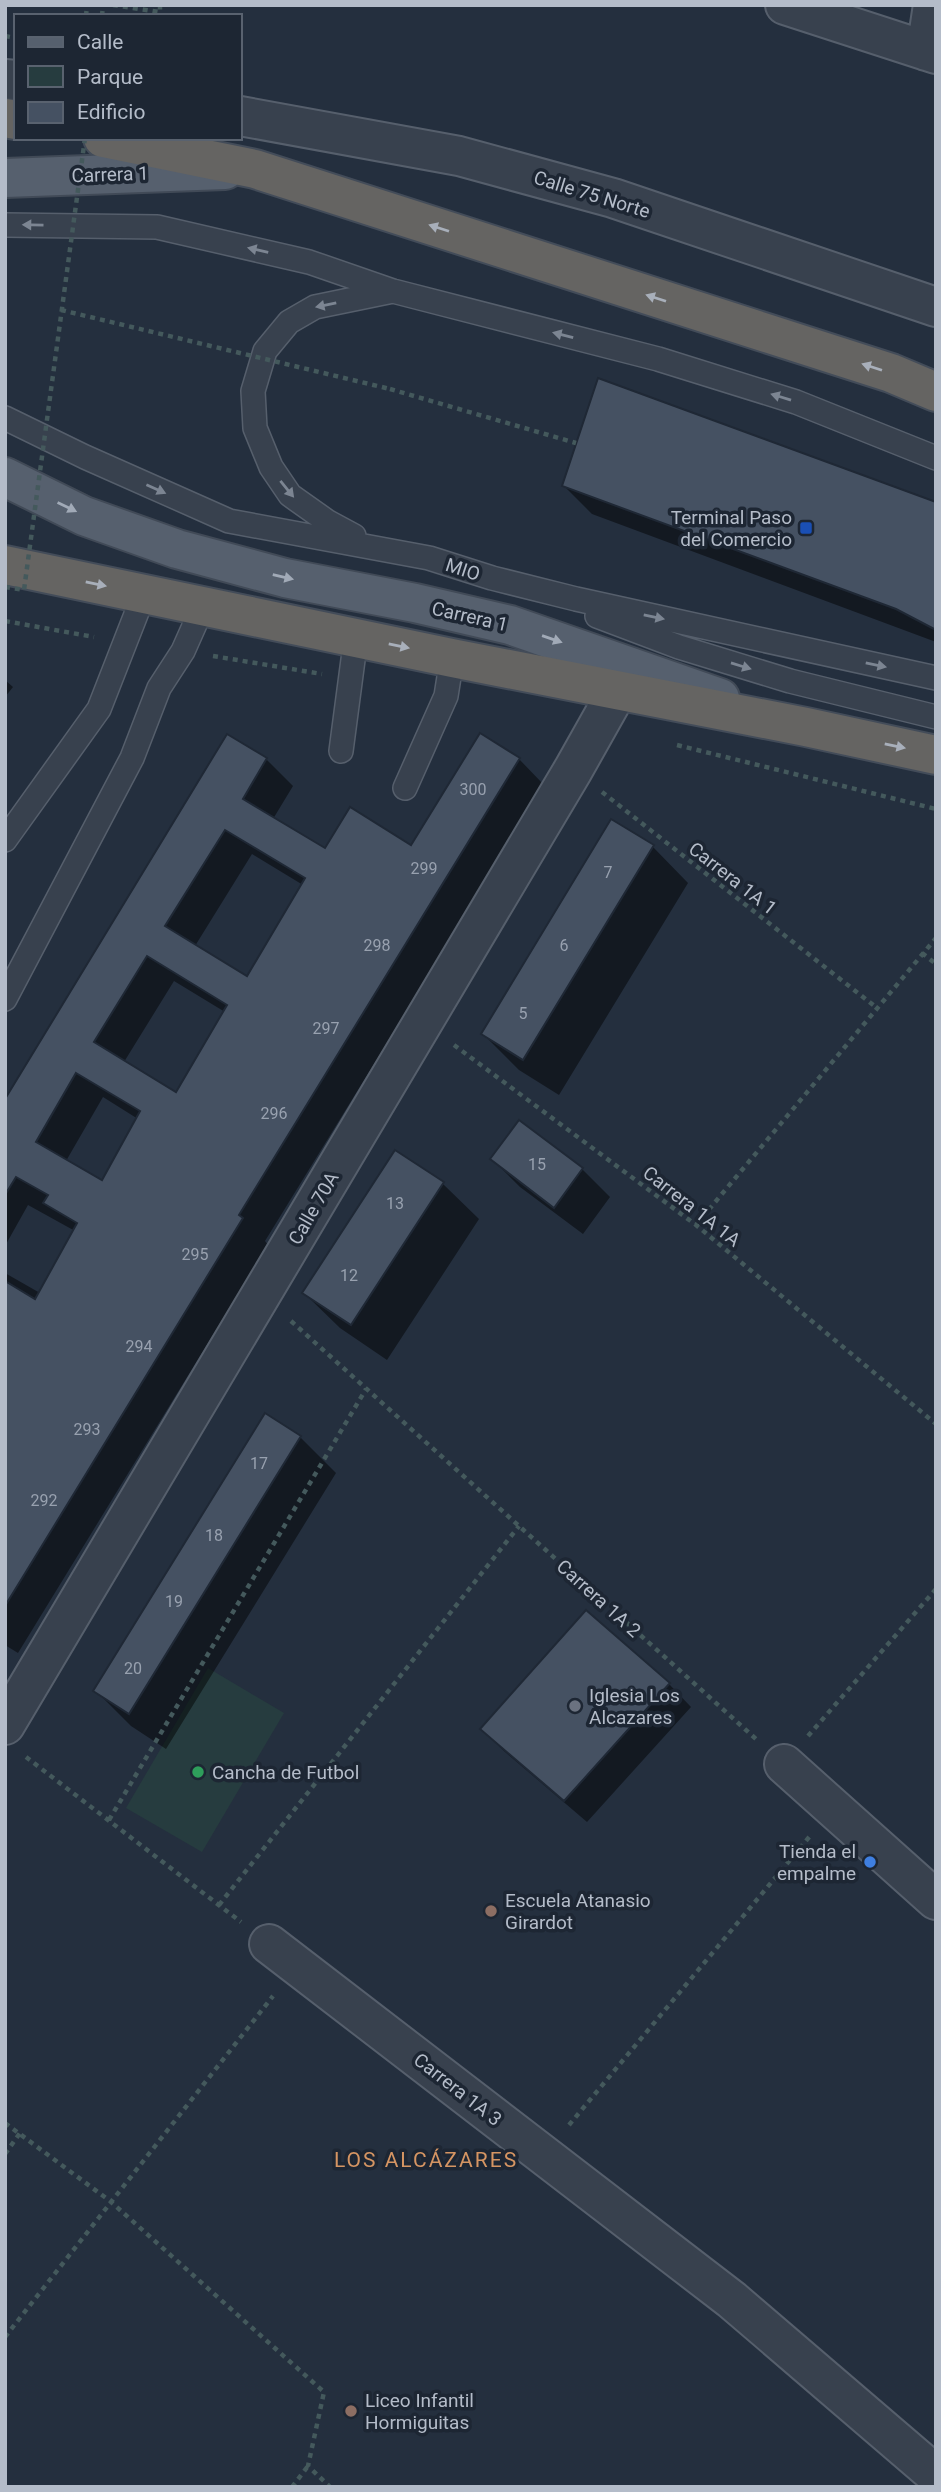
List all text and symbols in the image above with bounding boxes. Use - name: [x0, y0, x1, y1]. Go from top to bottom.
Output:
- legend: [14, 14, 242, 140]
- text: Calle: [77, 30, 123, 54]
- text: Parque: [77, 65, 143, 89]
- text: Edificio: [77, 100, 145, 124]
- street label: Carrera 1: [71, 162, 149, 187]
- street label: Calle 75 Norte: [531, 166, 653, 223]
- one-way arrow: [21, 219, 43, 231]
- one-way arrow: [428, 222, 449, 233]
- one-way arrow: [247, 244, 269, 255]
- one-way arrow: [645, 292, 666, 302]
- one-way arrow: [315, 299, 337, 310]
- one-way arrow: [551, 329, 573, 340]
- one-way arrow: [862, 361, 883, 372]
- one-way arrow: [771, 391, 792, 402]
- one-way arrow: [280, 480, 295, 498]
- one-way arrow: [145, 484, 166, 495]
- one-way arrow: [57, 501, 77, 513]
- place label: Terminal Paso del Comercio: [671, 506, 792, 551]
- marker: Terminal Paso del Comercio: [798, 520, 814, 536]
- street label: MIO: [443, 553, 483, 586]
- one-way arrow: [272, 572, 294, 583]
- one-way arrow: [85, 578, 107, 589]
- street label: Carrera 1: [430, 597, 510, 636]
- one-way arrow: [643, 611, 665, 622]
- one-way arrow: [541, 634, 562, 645]
- one-way arrow: [388, 641, 410, 652]
- one-way arrow: [865, 660, 887, 671]
- one-way arrow: [731, 661, 752, 671]
- one-way arrow: [884, 741, 906, 752]
- house number: 300: [460, 780, 486, 799]
- street label: Carrera 1A 1: [684, 837, 781, 920]
- house number: 299: [411, 859, 437, 878]
- house number: 7: [604, 863, 613, 882]
- house number: 298: [364, 936, 390, 955]
- house number: 6: [560, 936, 569, 955]
- house number: 5: [519, 1004, 528, 1023]
- house number: 297: [313, 1019, 339, 1038]
- house number: 296: [261, 1104, 287, 1123]
- house number: 15: [528, 1155, 546, 1174]
- street label: Carrera 1A 1A: [638, 1161, 746, 1252]
- street label: Calle 70A: [283, 1167, 344, 1249]
- house number: 13: [386, 1194, 404, 1213]
- house number: 295: [182, 1245, 208, 1264]
- house number: 12: [340, 1266, 358, 1285]
- house number: 294: [126, 1337, 152, 1356]
- house number: 293: [74, 1420, 100, 1439]
- house number: 17: [250, 1454, 268, 1473]
- house number: 292: [31, 1491, 57, 1510]
- house number: 18: [205, 1526, 223, 1545]
- street label: Carrera 1A 2: [552, 1555, 645, 1642]
- house number: 19: [165, 1592, 183, 1611]
- house number: 20: [124, 1659, 142, 1678]
- place label: Iglesia Los Alcazares: [589, 1684, 680, 1729]
- marker: Iglesia Los Alcazares: [567, 1698, 583, 1714]
- place label: Cancha de Futbol: [212, 1761, 359, 1784]
- marker: Cancha de Futbol: [190, 1764, 206, 1780]
- place label: Tienda el empalme: [777, 1840, 856, 1885]
- marker: Tienda el empalme: [862, 1854, 878, 1870]
- place label: Escuela Atanasio Girardot: [505, 1889, 651, 1934]
- marker: Escuela Atanasio Girardot: [483, 1903, 499, 1919]
- street label: Carrera 1A 3: [409, 2048, 506, 2131]
- district label: LOS ALCÁZARES: [334, 2148, 518, 2172]
- place label: Liceo Infantil Hormiguitas: [365, 2389, 474, 2434]
- marker: Liceo Infantil Hormiguitas: [343, 2403, 359, 2419]

